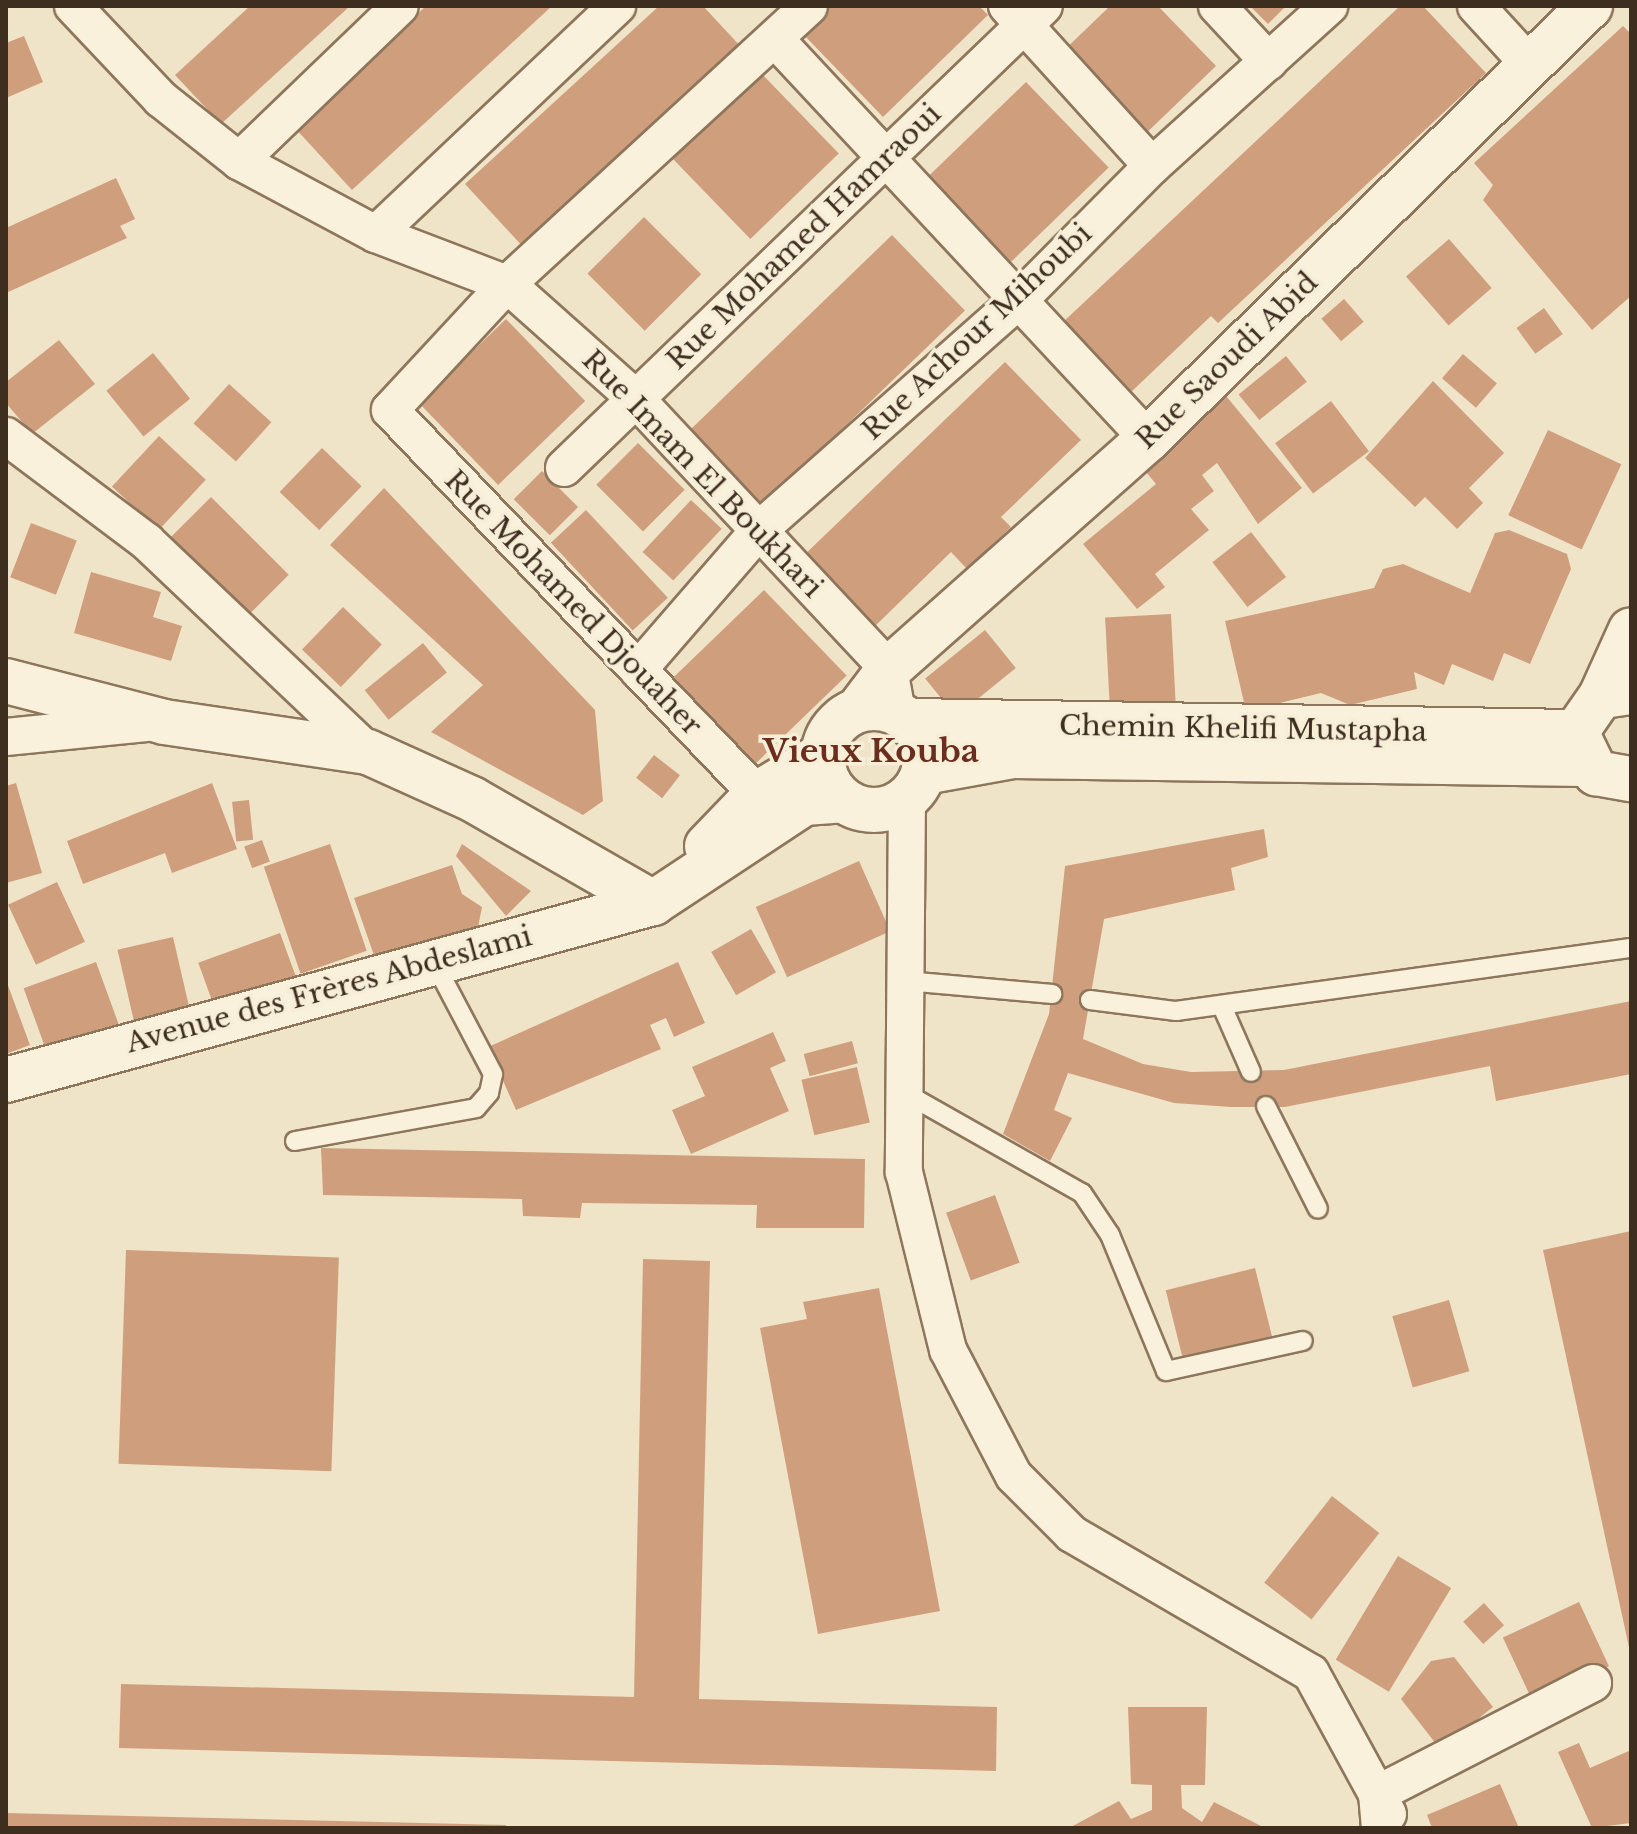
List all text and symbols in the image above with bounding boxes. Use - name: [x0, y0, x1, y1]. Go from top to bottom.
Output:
- street label: Rue Mohamed Hamraoui: [660, 97, 948, 377]
- street label: Rue Achour Mihoubi: [855, 216, 1099, 448]
- street label: Rue Saoudi Abid: [1129, 265, 1325, 457]
- street label: Rue Imam El Boukhari: [575, 343, 829, 605]
- street label: Rue Mohamed Djouaher: [438, 464, 708, 742]
- street label: Chemin Khelifi Mustapha: [1059, 709, 1427, 749]
- district label: Vieux Kouba: [763, 732, 979, 770]
- street label: Avenue des Frères Abdeslami: [122, 919, 536, 1061]

